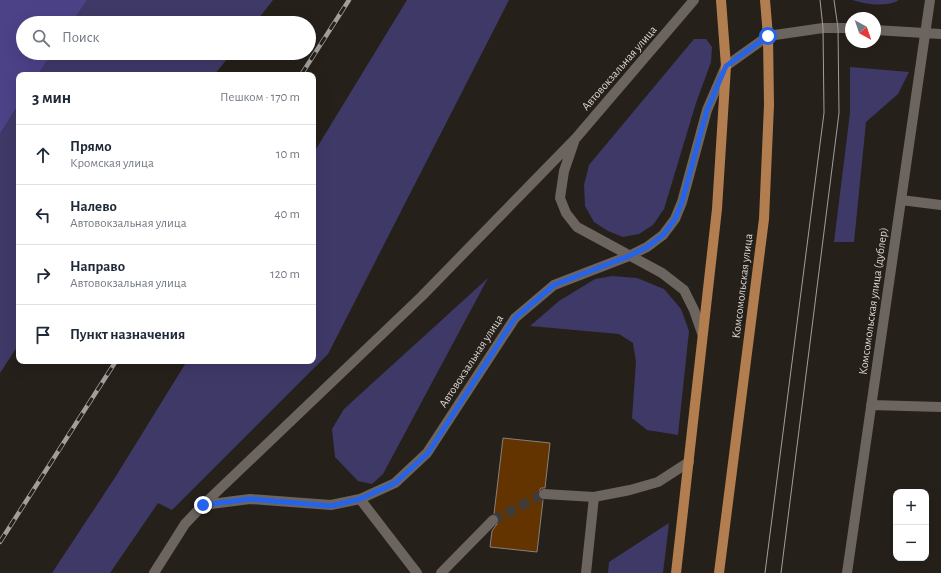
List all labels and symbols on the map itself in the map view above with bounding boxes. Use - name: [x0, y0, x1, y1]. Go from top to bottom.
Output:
- north arrow: [845, 12, 881, 48]
- street label: Автовокзальная улица: [579, 23, 660, 113]
- route start: [759, 27, 777, 45]
- street label: Комсомольская улица (дублер): [857, 227, 890, 376]
- street label: Комсомольская улица: [730, 232, 755, 339]
- street label: Автовокзальная улица: [437, 312, 507, 410]
- route end: [194, 496, 212, 514]

